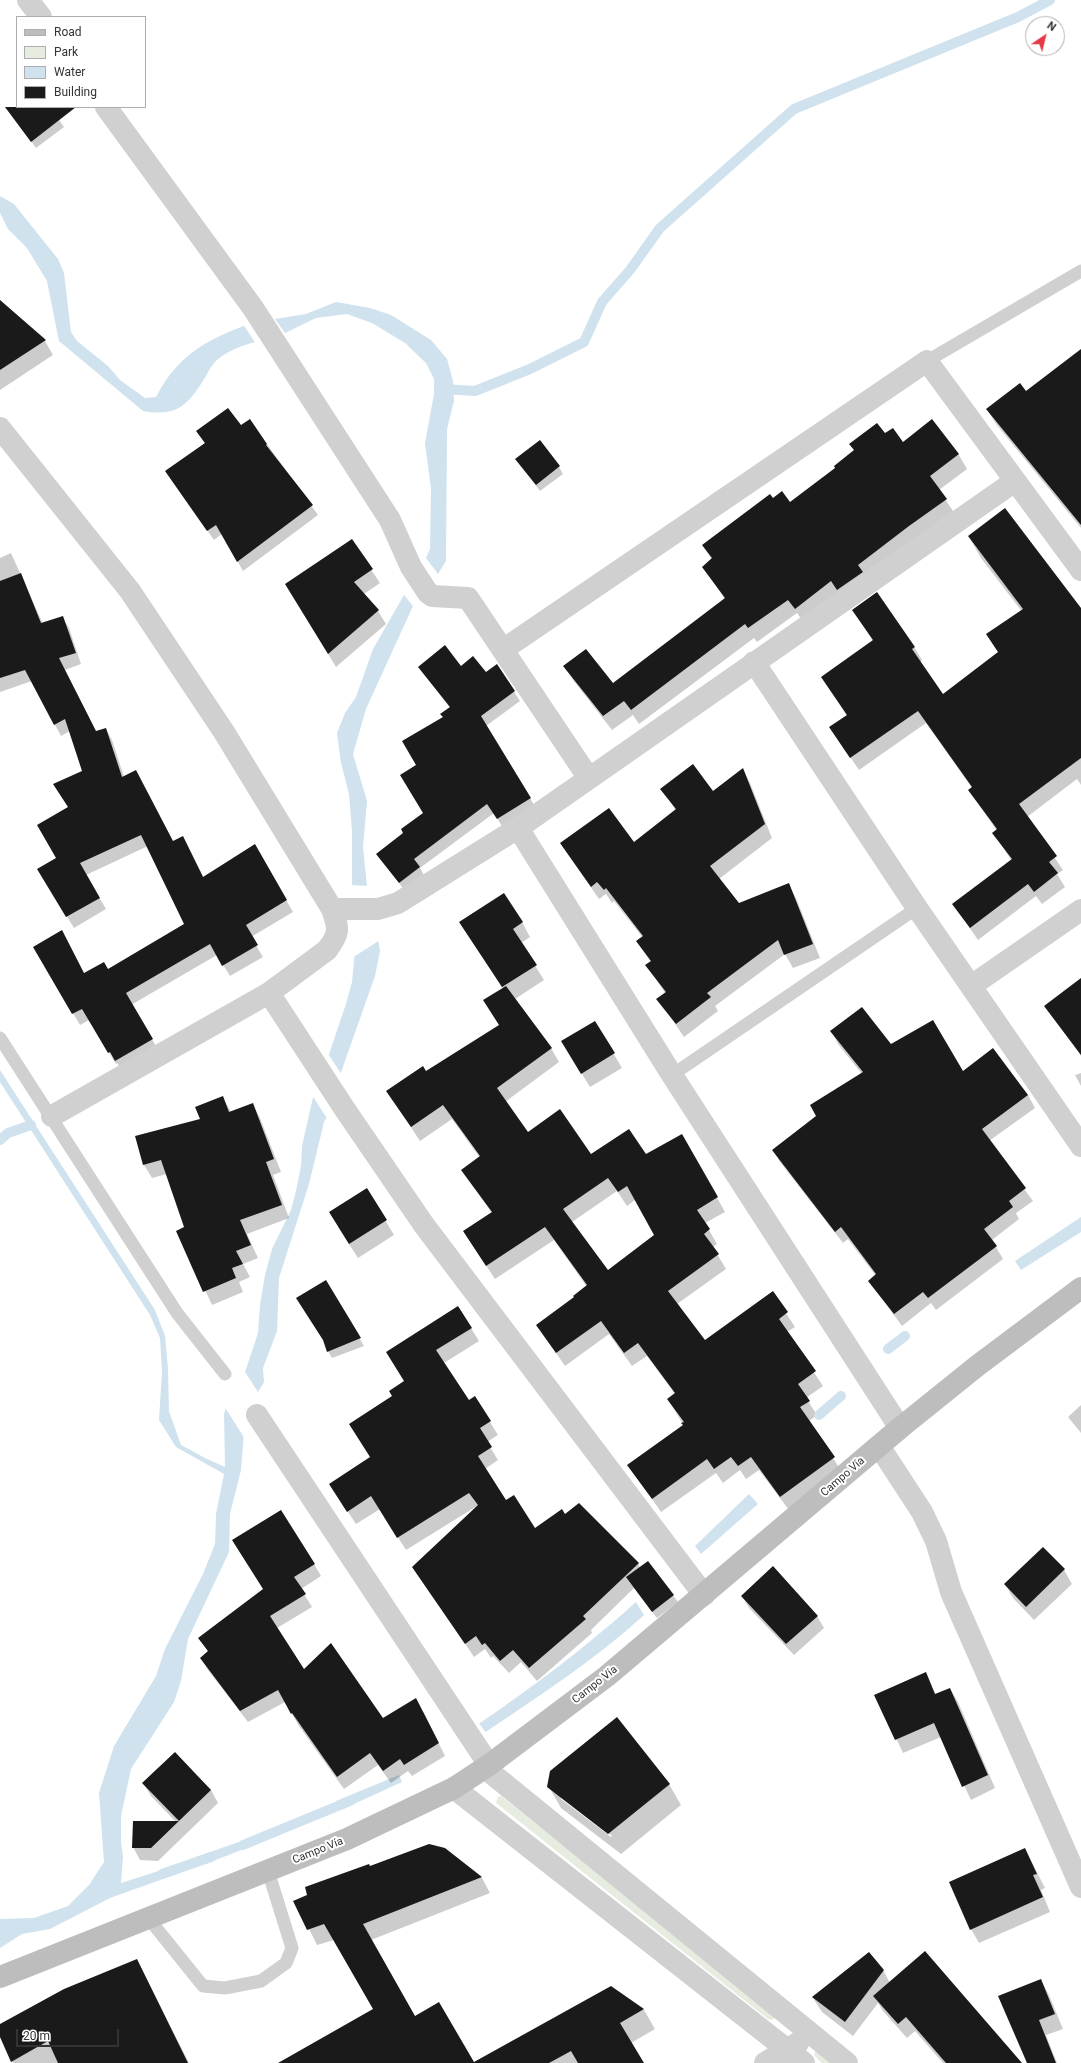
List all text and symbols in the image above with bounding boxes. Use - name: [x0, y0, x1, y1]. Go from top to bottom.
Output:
- legend: [16, 16, 146, 108]
- north arrow: [1025, 16, 1065, 56]
- text: N: [1045, 19, 1058, 34]
- text: Road: [54, 25, 82, 39]
- text: Park: [54, 45, 78, 59]
- text: Water: [54, 65, 85, 79]
- text: Building: [54, 85, 97, 99]
- street label: Campo Vía: [818, 1454, 868, 1500]
- street label: Campo Vía: [570, 1663, 620, 1707]
- street label: Campo Vía: [291, 1835, 345, 1867]
- scale bar: [18, 2021, 121, 2047]
- text: 20 m: [23, 2029, 50, 2043]

